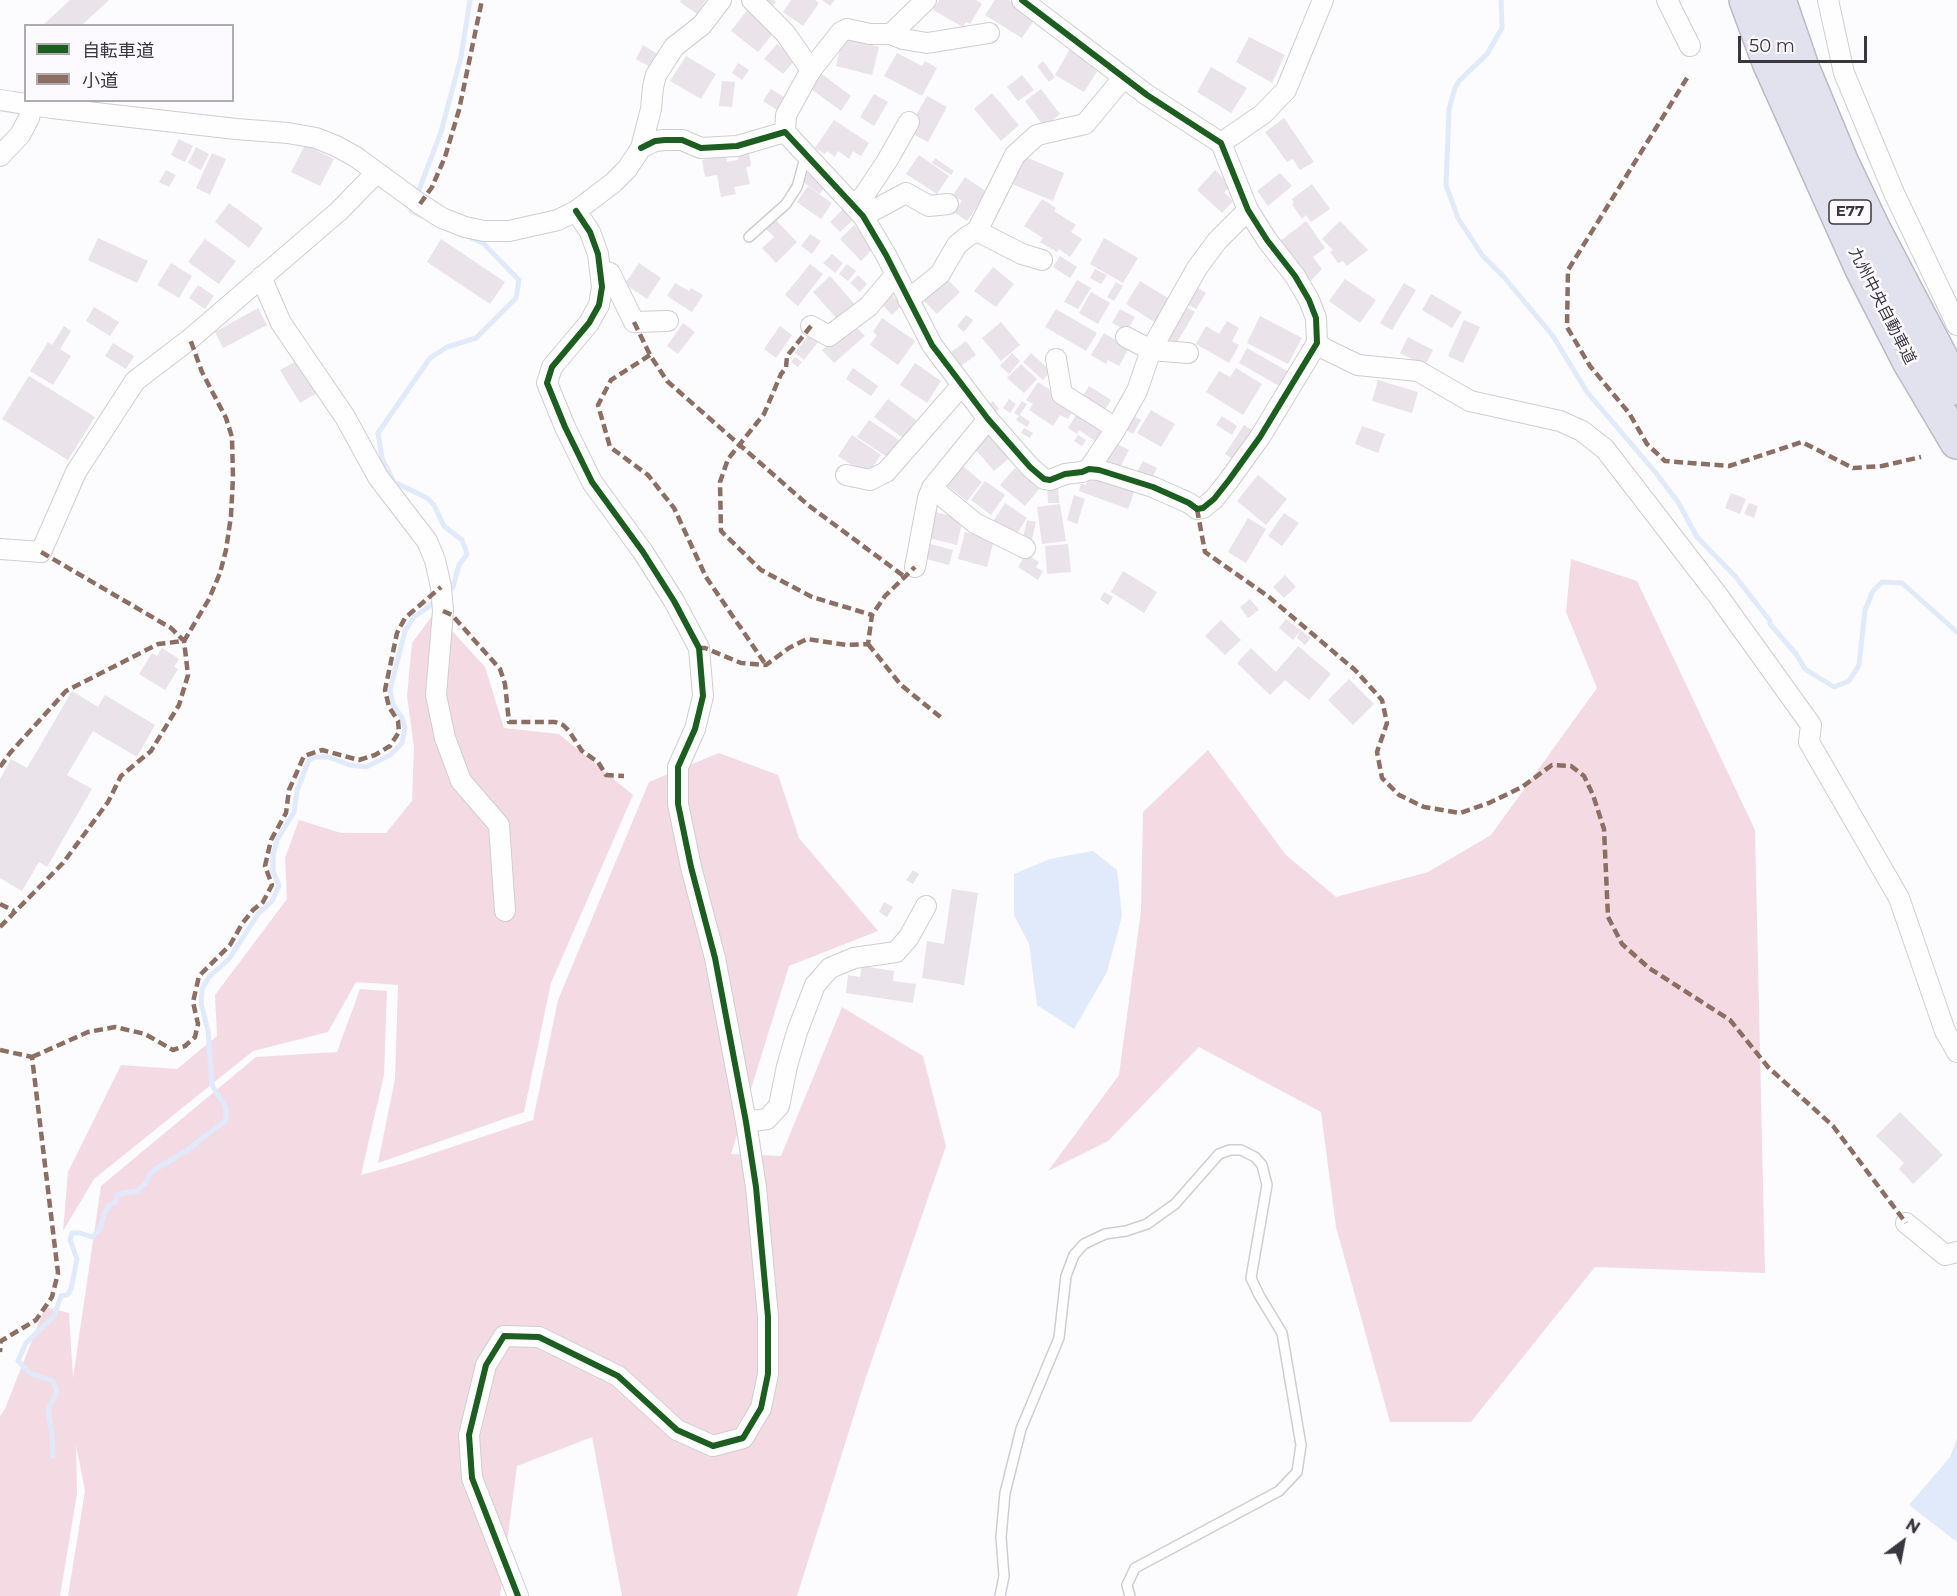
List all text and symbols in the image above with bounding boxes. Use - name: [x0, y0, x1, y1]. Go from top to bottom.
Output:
- legend: [24, 24, 234, 102]
- scale bar: [1741, 24, 1870, 62]
- text: 50 m: [1749, 35, 1795, 57]
- text: 自転車道: [82, 40, 154, 62]
- text: 小道: [82, 70, 118, 92]
- road number: E77: [1829, 200, 1871, 224]
- street label: 九州中央自動車道: [1844, 245, 1920, 367]
- north arrow: [1873, 1512, 1933, 1572]
- text: N: [1902, 1515, 1923, 1538]

